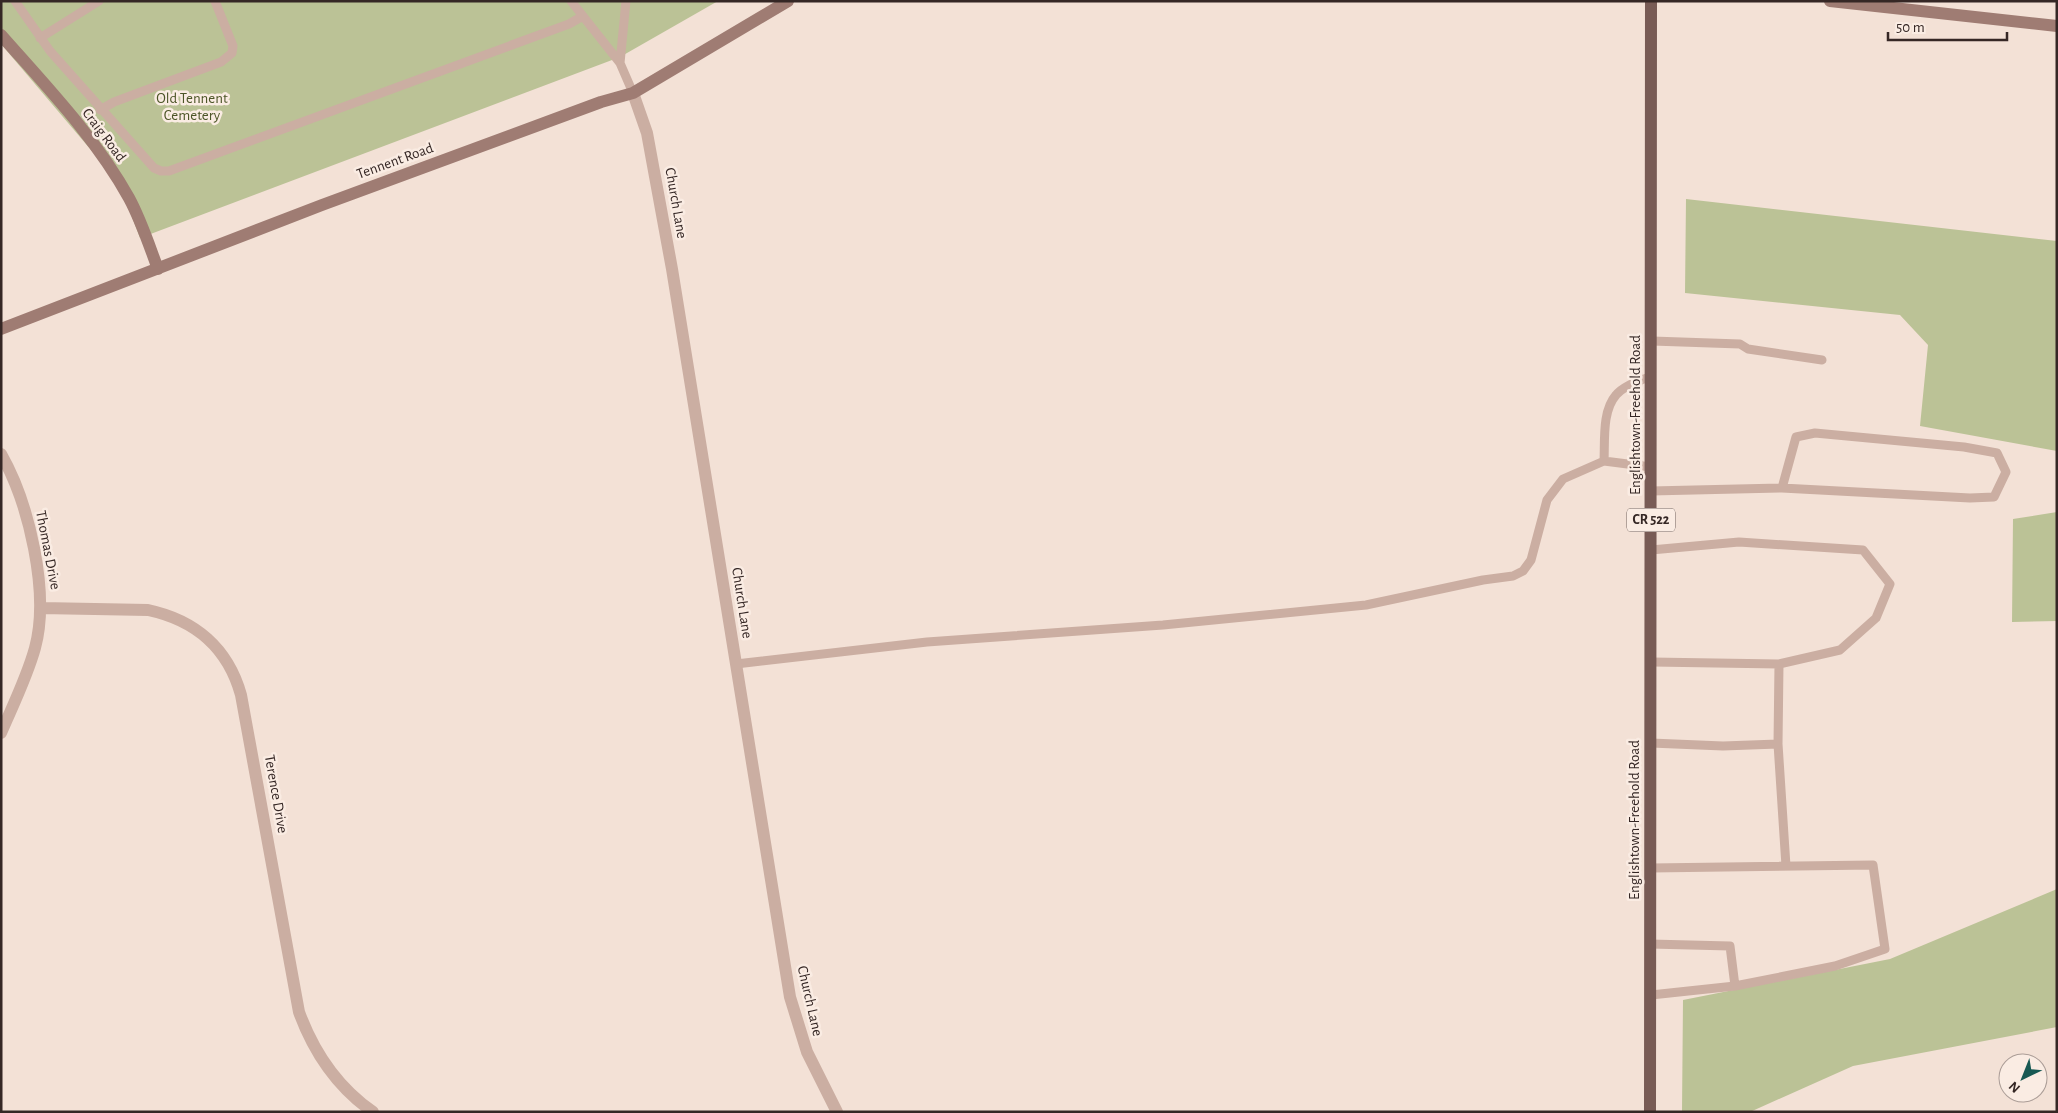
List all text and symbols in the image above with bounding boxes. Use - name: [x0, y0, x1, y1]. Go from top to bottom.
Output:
- scale bar: [1888, 10, 2007, 42]
- text: 50 m: [1896, 20, 1925, 35]
- park label: Old Tennent Cemetery: [156, 91, 228, 123]
- street label: Craig Road: [79, 106, 129, 165]
- street label: Tennent Road: [355, 140, 436, 182]
- street label: Church Lane: [662, 166, 690, 240]
- street label: Englishtown-Freehold Road: [1628, 335, 1643, 495]
- road number: CR 522: [1627, 508, 1675, 532]
- street label: Thomas Drive: [33, 509, 63, 591]
- street label: Church Lane: [729, 566, 755, 640]
- street label: Englishtown-Freehold Road: [1627, 740, 1642, 900]
- street label: Terence Drive: [262, 754, 290, 834]
- street label: Church Lane: [795, 964, 825, 1038]
- north arrow: [1998, 1053, 2048, 1103]
- text: N: [2006, 1078, 2023, 1095]

